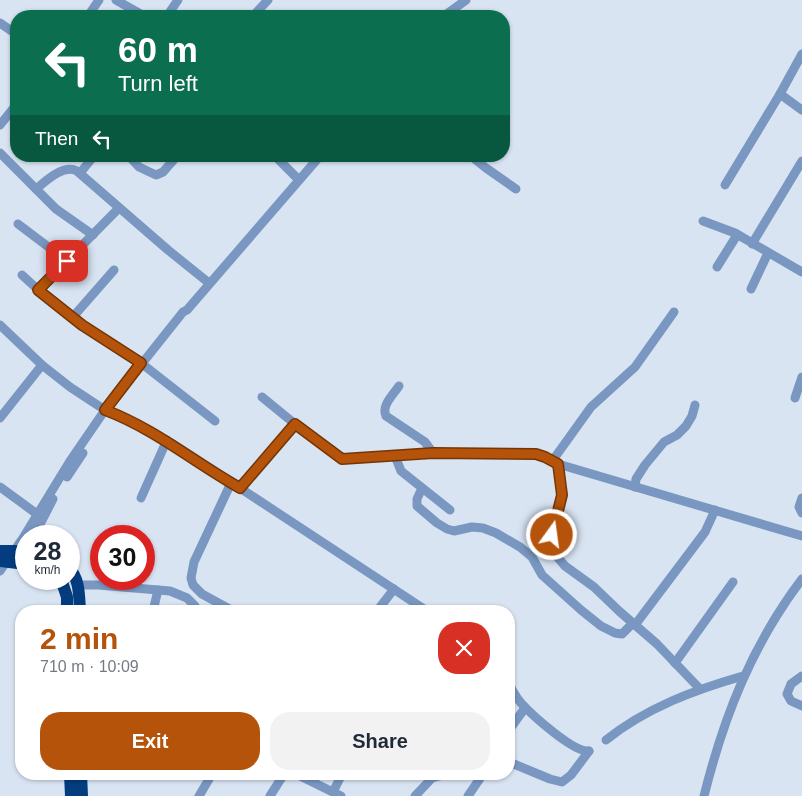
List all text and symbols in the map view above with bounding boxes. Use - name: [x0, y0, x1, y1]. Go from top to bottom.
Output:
- icon: left: [35, 30, 100, 95]
- text: 60 m: [118, 30, 198, 69]
- text: Turn left: [118, 71, 198, 96]
- icon: left: [88, 125, 116, 153]
- text: Then: [35, 128, 78, 149]
- pin: [46, 240, 88, 282]
- icon: arrive: [53, 247, 81, 275]
- position arrow: [525, 508, 577, 560]
- speed limit sign: 30: [90, 525, 155, 590]
- text: 28: [34, 537, 61, 565]
- text: km/h: [34, 563, 61, 577]
- text: 2 min: [40, 622, 118, 655]
- button: close: [438, 622, 490, 674]
- text: 710 m · 10:09: [40, 658, 139, 675]
- button: Exit: [40, 712, 260, 770]
- button: Share: [270, 712, 490, 770]

